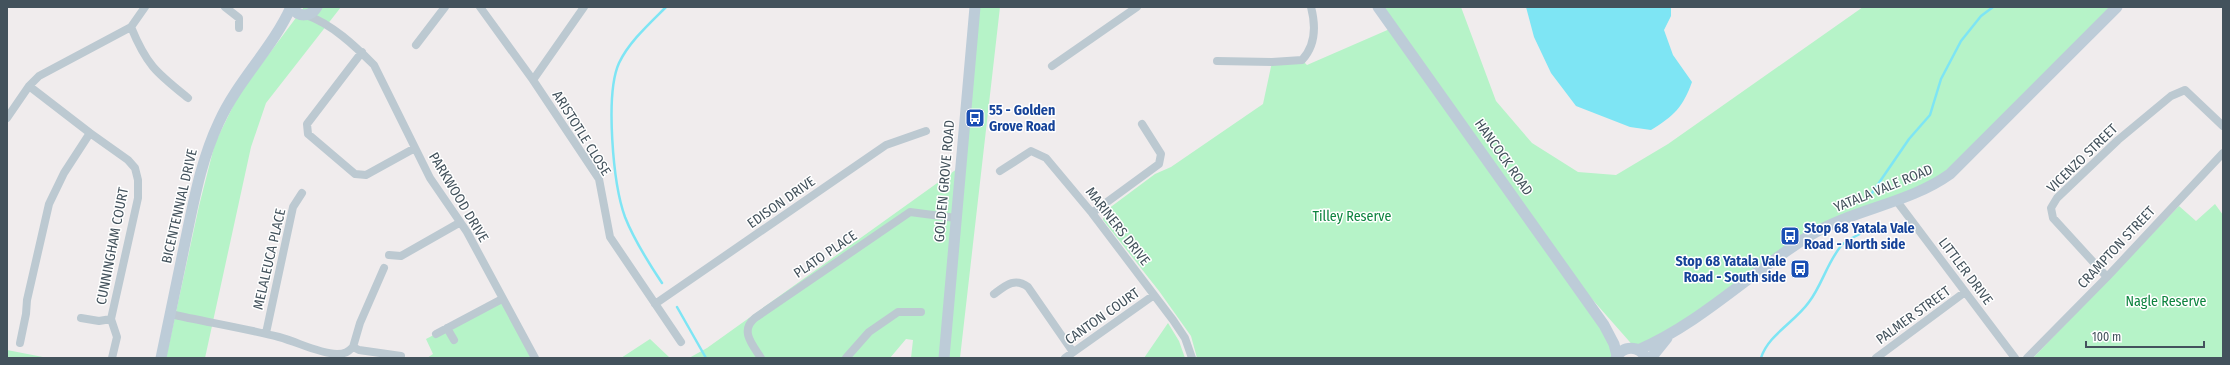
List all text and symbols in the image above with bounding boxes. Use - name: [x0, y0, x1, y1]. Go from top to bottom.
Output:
- street label: ARISTOTLE CLOSE: [549, 88, 615, 179]
- place label: 55 - Golden Grove Road: [989, 102, 1055, 135]
- bus stop icon: 55 - Golden Grove Road: [964, 107, 986, 129]
- street label: HANCOCK ROAD: [1471, 116, 1536, 199]
- street label: GOLDEN GROVE ROAD: [931, 119, 958, 243]
- street label: VICENZO STREET: [2043, 120, 2122, 196]
- street label: BICENTENNIAL DRIVE: [158, 147, 201, 265]
- street label: PARKWOOD DRIVE: [425, 149, 492, 246]
- street label: YATALA VALE ROAD: [1831, 161, 1935, 216]
- street label: EDISON DRIVE: [744, 173, 819, 232]
- street label: MARINERS DRIVE: [1082, 184, 1154, 269]
- street label: CUNNINGHAM COURT: [93, 185, 132, 306]
- street label: CRAMPTON STREET: [2074, 202, 2159, 292]
- street label: MELALEUCA PLACE: [250, 206, 289, 311]
- park label: Tilley Reserve: [1313, 208, 1392, 225]
- place label: Stop 68 Yatala Vale Road - North side: [1804, 220, 1915, 253]
- bus stop icon: Stop 68 Yatala Vale Road - North side: [1779, 225, 1801, 247]
- street label: PLATO PLACE: [790, 227, 861, 282]
- street label: LITTLER DRIVE: [1935, 234, 1997, 309]
- place label: Stop 68 Yatala Vale Road - South side: [1675, 253, 1786, 286]
- bus stop icon: Stop 68 Yatala Vale Road - South side: [1789, 258, 1811, 280]
- street label: PALMER STREET: [1873, 282, 1954, 348]
- street label: CANTON COURT: [1062, 284, 1143, 348]
- park label: Nagle Reserve: [2126, 293, 2206, 310]
- scale bar: [2086, 323, 2204, 349]
- text: 100 m: [2092, 330, 2121, 344]

